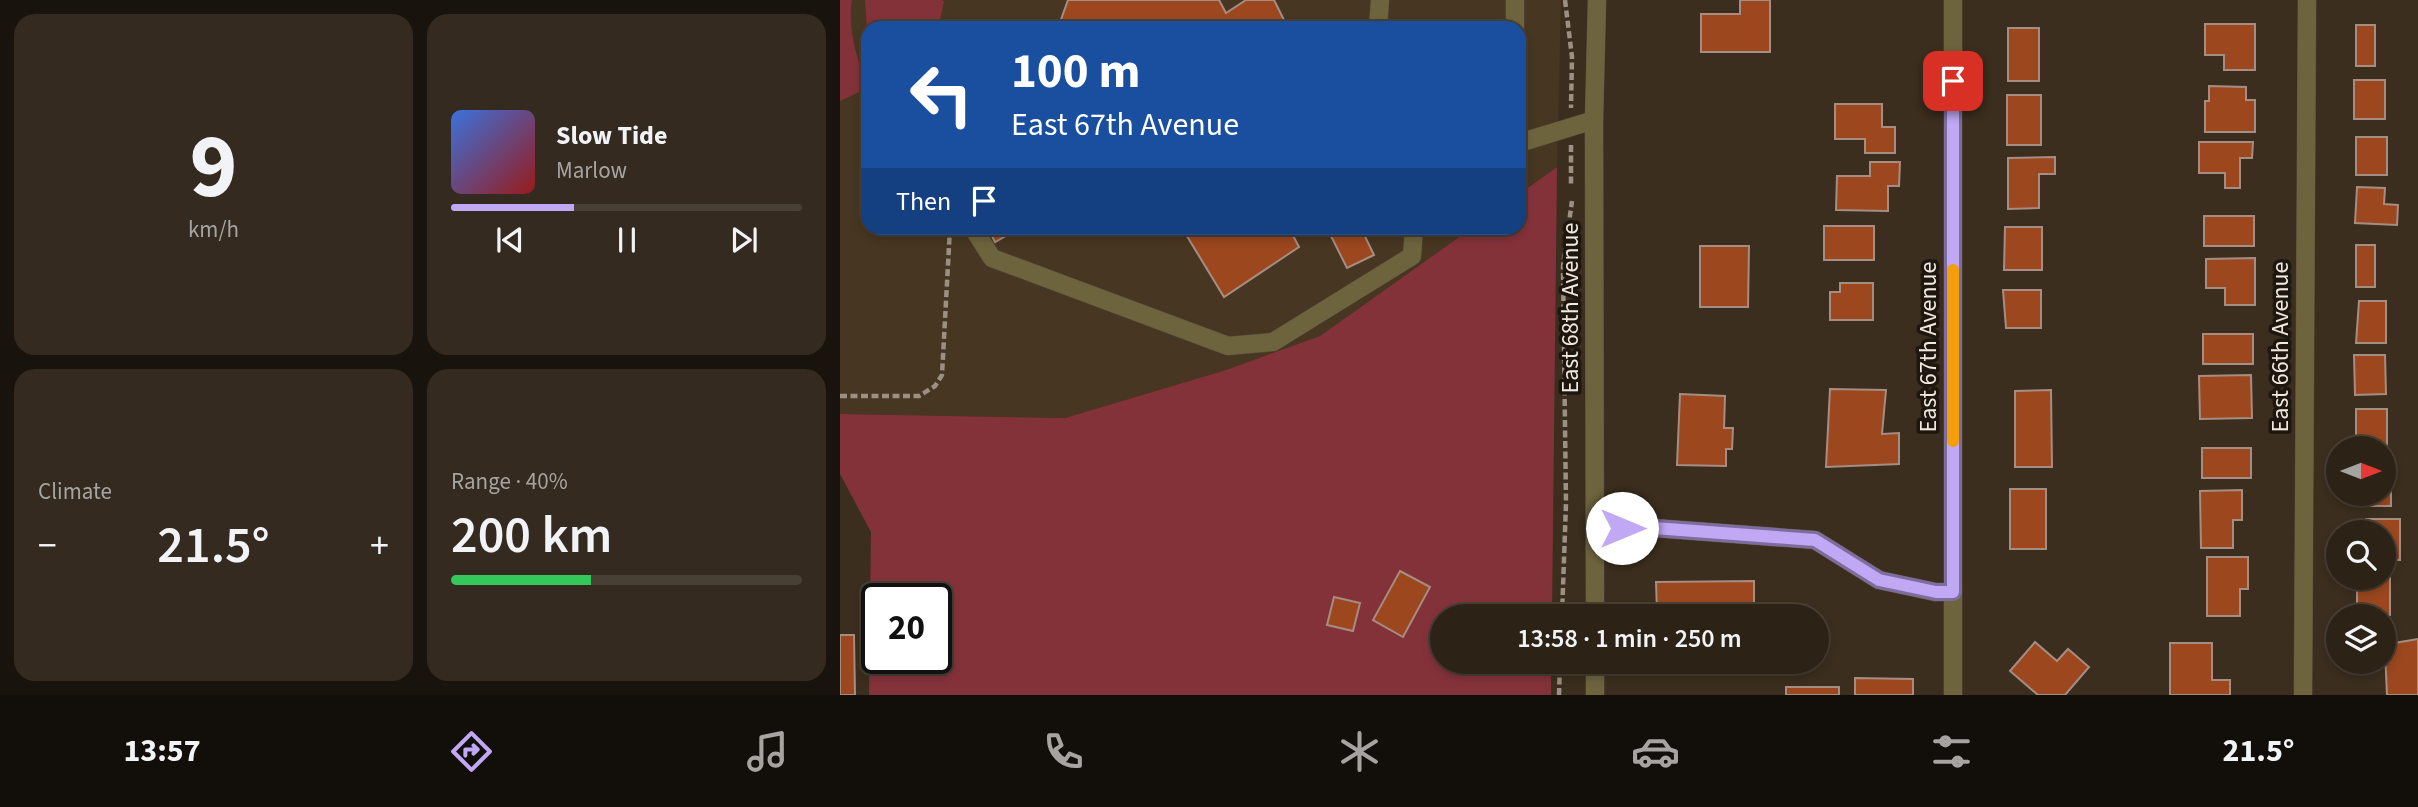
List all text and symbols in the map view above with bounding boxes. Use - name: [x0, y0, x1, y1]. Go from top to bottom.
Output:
- text: 100 m: [1011, 37, 1140, 107]
- icon: left: [896, 49, 987, 140]
- pin: [1923, 51, 1983, 111]
- icon: arrive: [1934, 62, 1972, 100]
- text: East 67th Avenue: [1011, 102, 1239, 148]
- text: 9: [189, 103, 238, 232]
- text: Slow Tide: [556, 117, 667, 154]
- text: Marlow: [556, 154, 627, 187]
- icon: arrive: [965, 182, 1003, 220]
- text: Then: [896, 183, 951, 220]
- text: km/h: [188, 213, 239, 246]
- icon: previous: [491, 221, 529, 259]
- icon: pause: [608, 221, 646, 259]
- icon: next: [725, 221, 763, 259]
- street label: East 68th Avenue: [1553, 222, 1588, 394]
- street label: East 67th Avenue: [1911, 261, 1946, 433]
- street label: East 66th Avenue: [2263, 261, 2298, 433]
- north arrow: [2326, 436, 2396, 506]
- map controls: [2326, 436, 2396, 674]
- text: Range · 40%: [451, 465, 568, 498]
- text: Climate: [38, 475, 112, 508]
- position arrow: [1585, 491, 1659, 565]
- text: 200 km: [451, 499, 612, 573]
- text: 21.5°: [157, 509, 270, 583]
- text: −: [38, 519, 57, 573]
- text: +: [370, 519, 389, 573]
- button: search: [2326, 520, 2396, 590]
- speed limit sign: 20: [861, 583, 952, 674]
- button: layers: [2326, 604, 2396, 674]
- text: 13:58 · 1 min · 250 m: [1517, 620, 1742, 657]
- icon: directions: [447, 727, 496, 776]
- icon: music: [743, 727, 792, 776]
- icon: phone: [1039, 727, 1088, 776]
- icon: climate: [1335, 727, 1384, 776]
- icon: car: [1631, 727, 1680, 776]
- icon: filters: [1927, 727, 1976, 776]
- text: 13:57: [123, 728, 201, 774]
- text: 21.5°: [2223, 728, 2294, 774]

